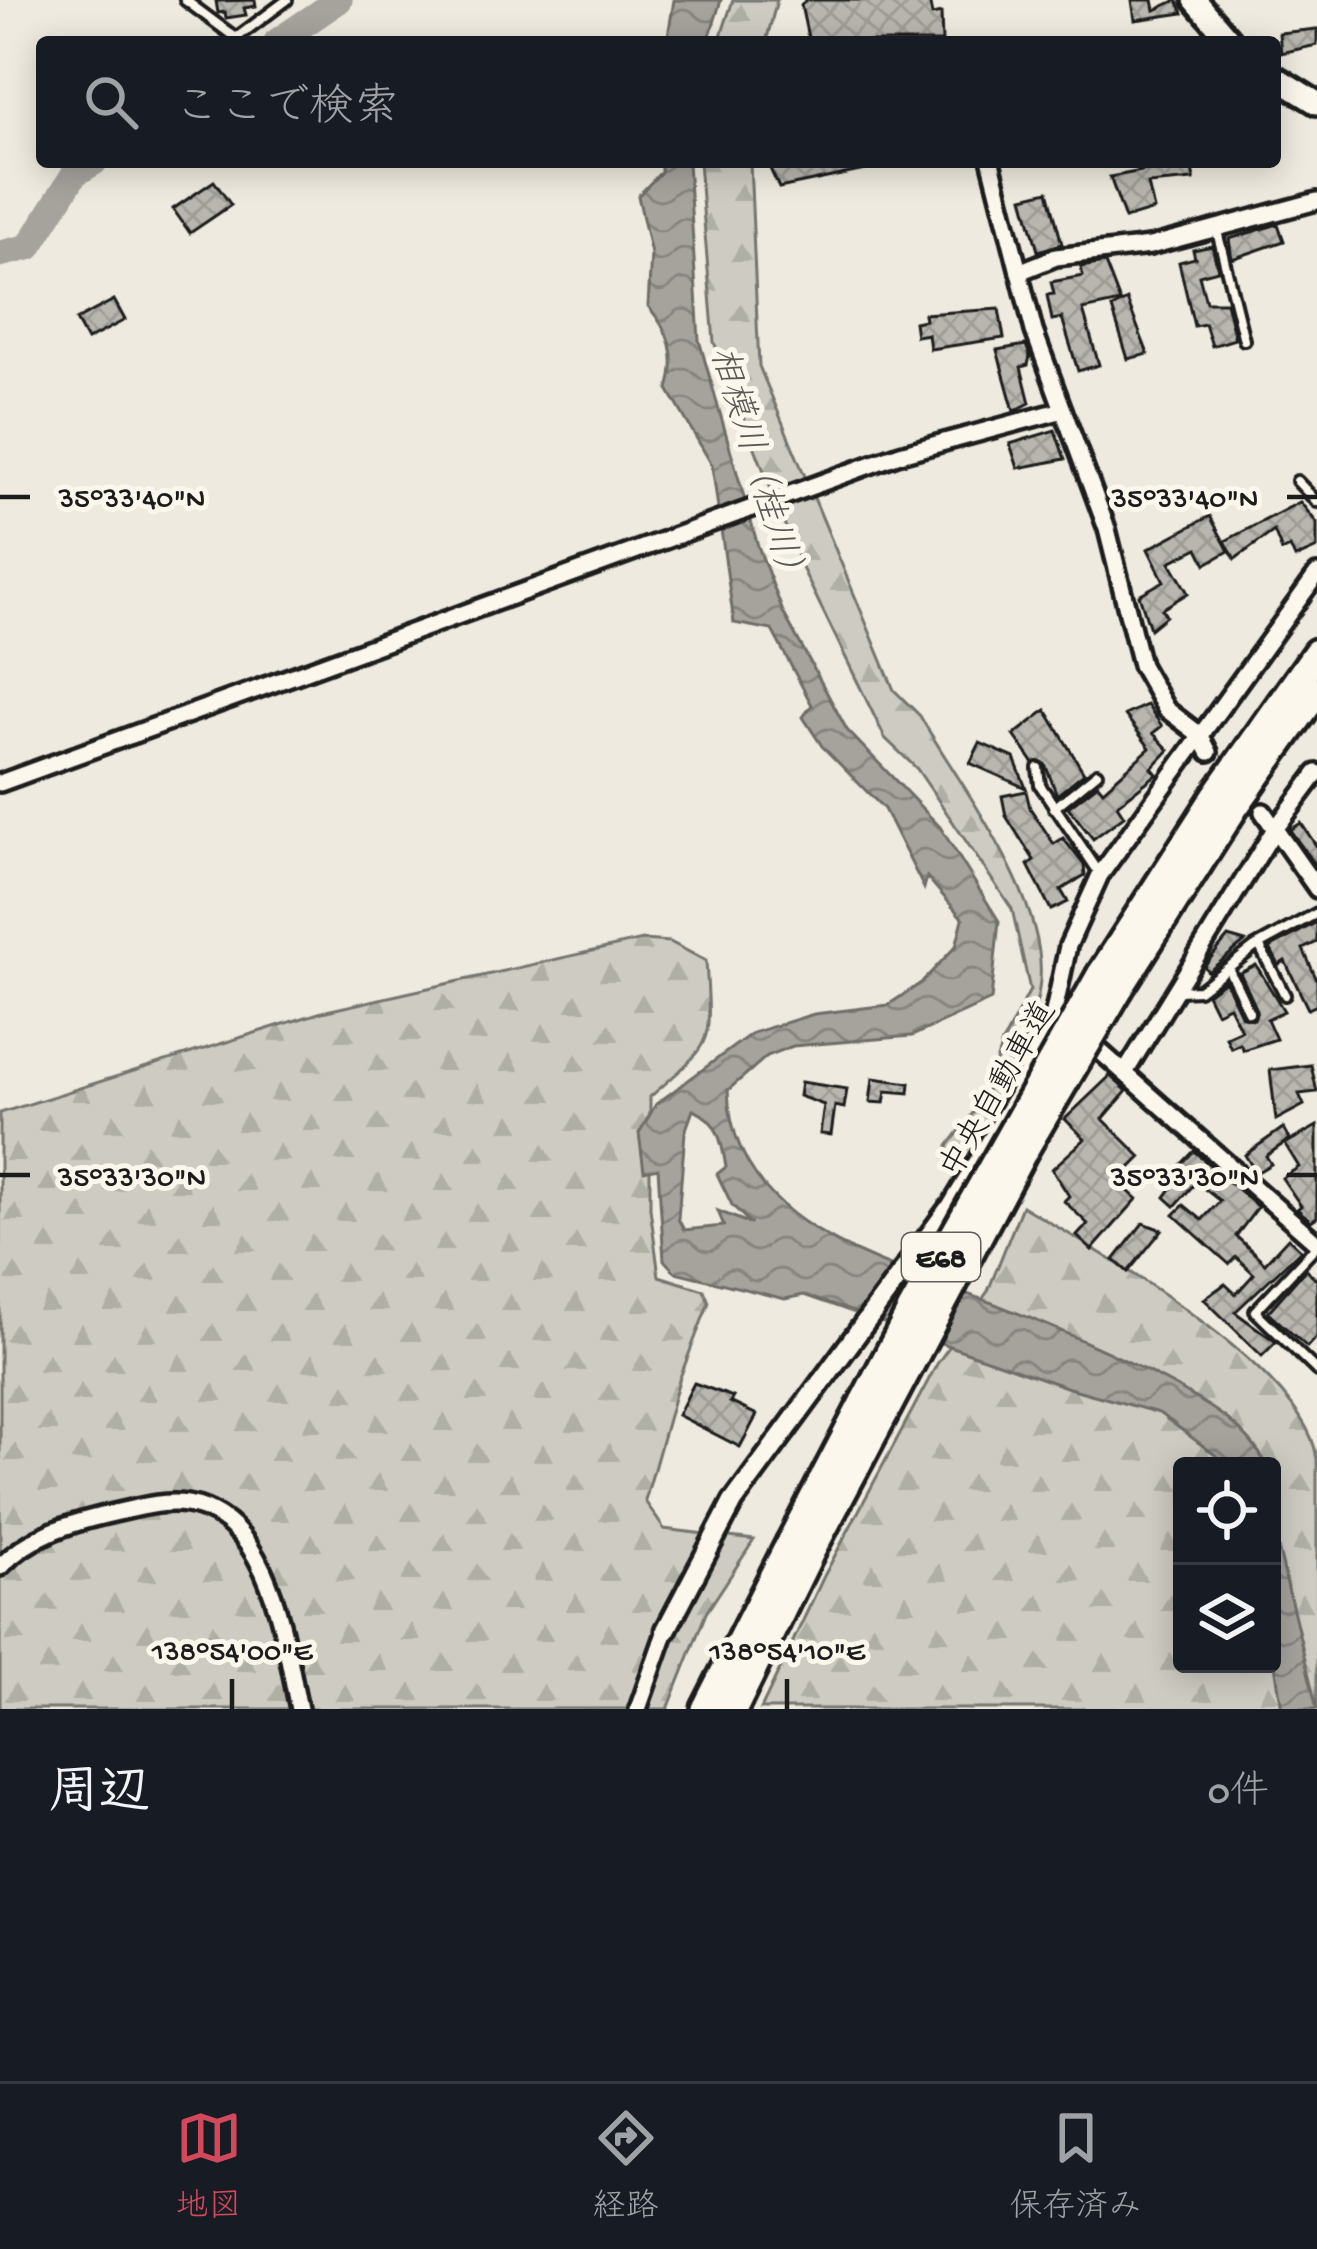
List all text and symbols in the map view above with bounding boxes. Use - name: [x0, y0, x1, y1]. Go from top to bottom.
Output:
- search box: [36, 36, 1281, 168]
- icon: search: [78, 69, 144, 135]
- text: ここで検索: [174, 84, 399, 137]
- water label: 相模川（桂川）: [697, 342, 814, 596]
- text: 35°33'40"N: [58, 484, 205, 519]
- text: 35°33'40"N: [1111, 484, 1258, 519]
- street label: 中央自動車道: [932, 994, 1066, 1186]
- text: 35°33'30"N: [57, 1163, 206, 1198]
- text: 35°33'30"N: [1110, 1163, 1259, 1198]
- road number: E68: [902, 1233, 980, 1281]
- map controls: [1173, 1457, 1281, 1673]
- button: locate: [1173, 1457, 1281, 1565]
- button: layers: [1173, 1565, 1281, 1673]
- text: 138°54'00"E: [151, 1637, 314, 1672]
- text: 138°54'10"E: [708, 1637, 866, 1672]
- text: 周辺: [48, 1767, 150, 1827]
- text: 0件: [1208, 1772, 1269, 1818]
- tab: 地図: [176, 2105, 242, 2228]
- tab: 経路: [593, 2105, 659, 2228]
- tab: 保存済み: [1010, 2105, 1142, 2228]

